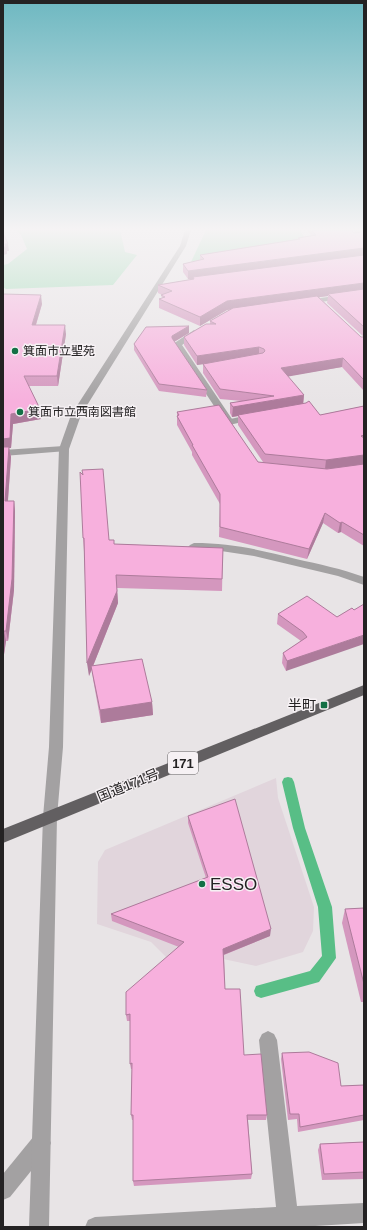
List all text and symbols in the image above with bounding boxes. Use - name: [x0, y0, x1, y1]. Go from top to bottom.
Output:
- place label: 箕面市立聖苑: [23, 344, 95, 358]
- marker: 箕面市立聖苑: [10, 346, 20, 356]
- place label: 箕面市立西南図書館: [28, 405, 136, 419]
- marker: 箕面市立西南図書館: [15, 407, 25, 417]
- place label: 半町: [288, 697, 316, 713]
- marker: 半町: [319, 700, 329, 710]
- road number: 171: [168, 752, 198, 774]
- street label: 国道171号: [95, 765, 161, 805]
- place label: ESSO: [210, 875, 257, 894]
- marker: ESSO: [197, 879, 207, 889]

